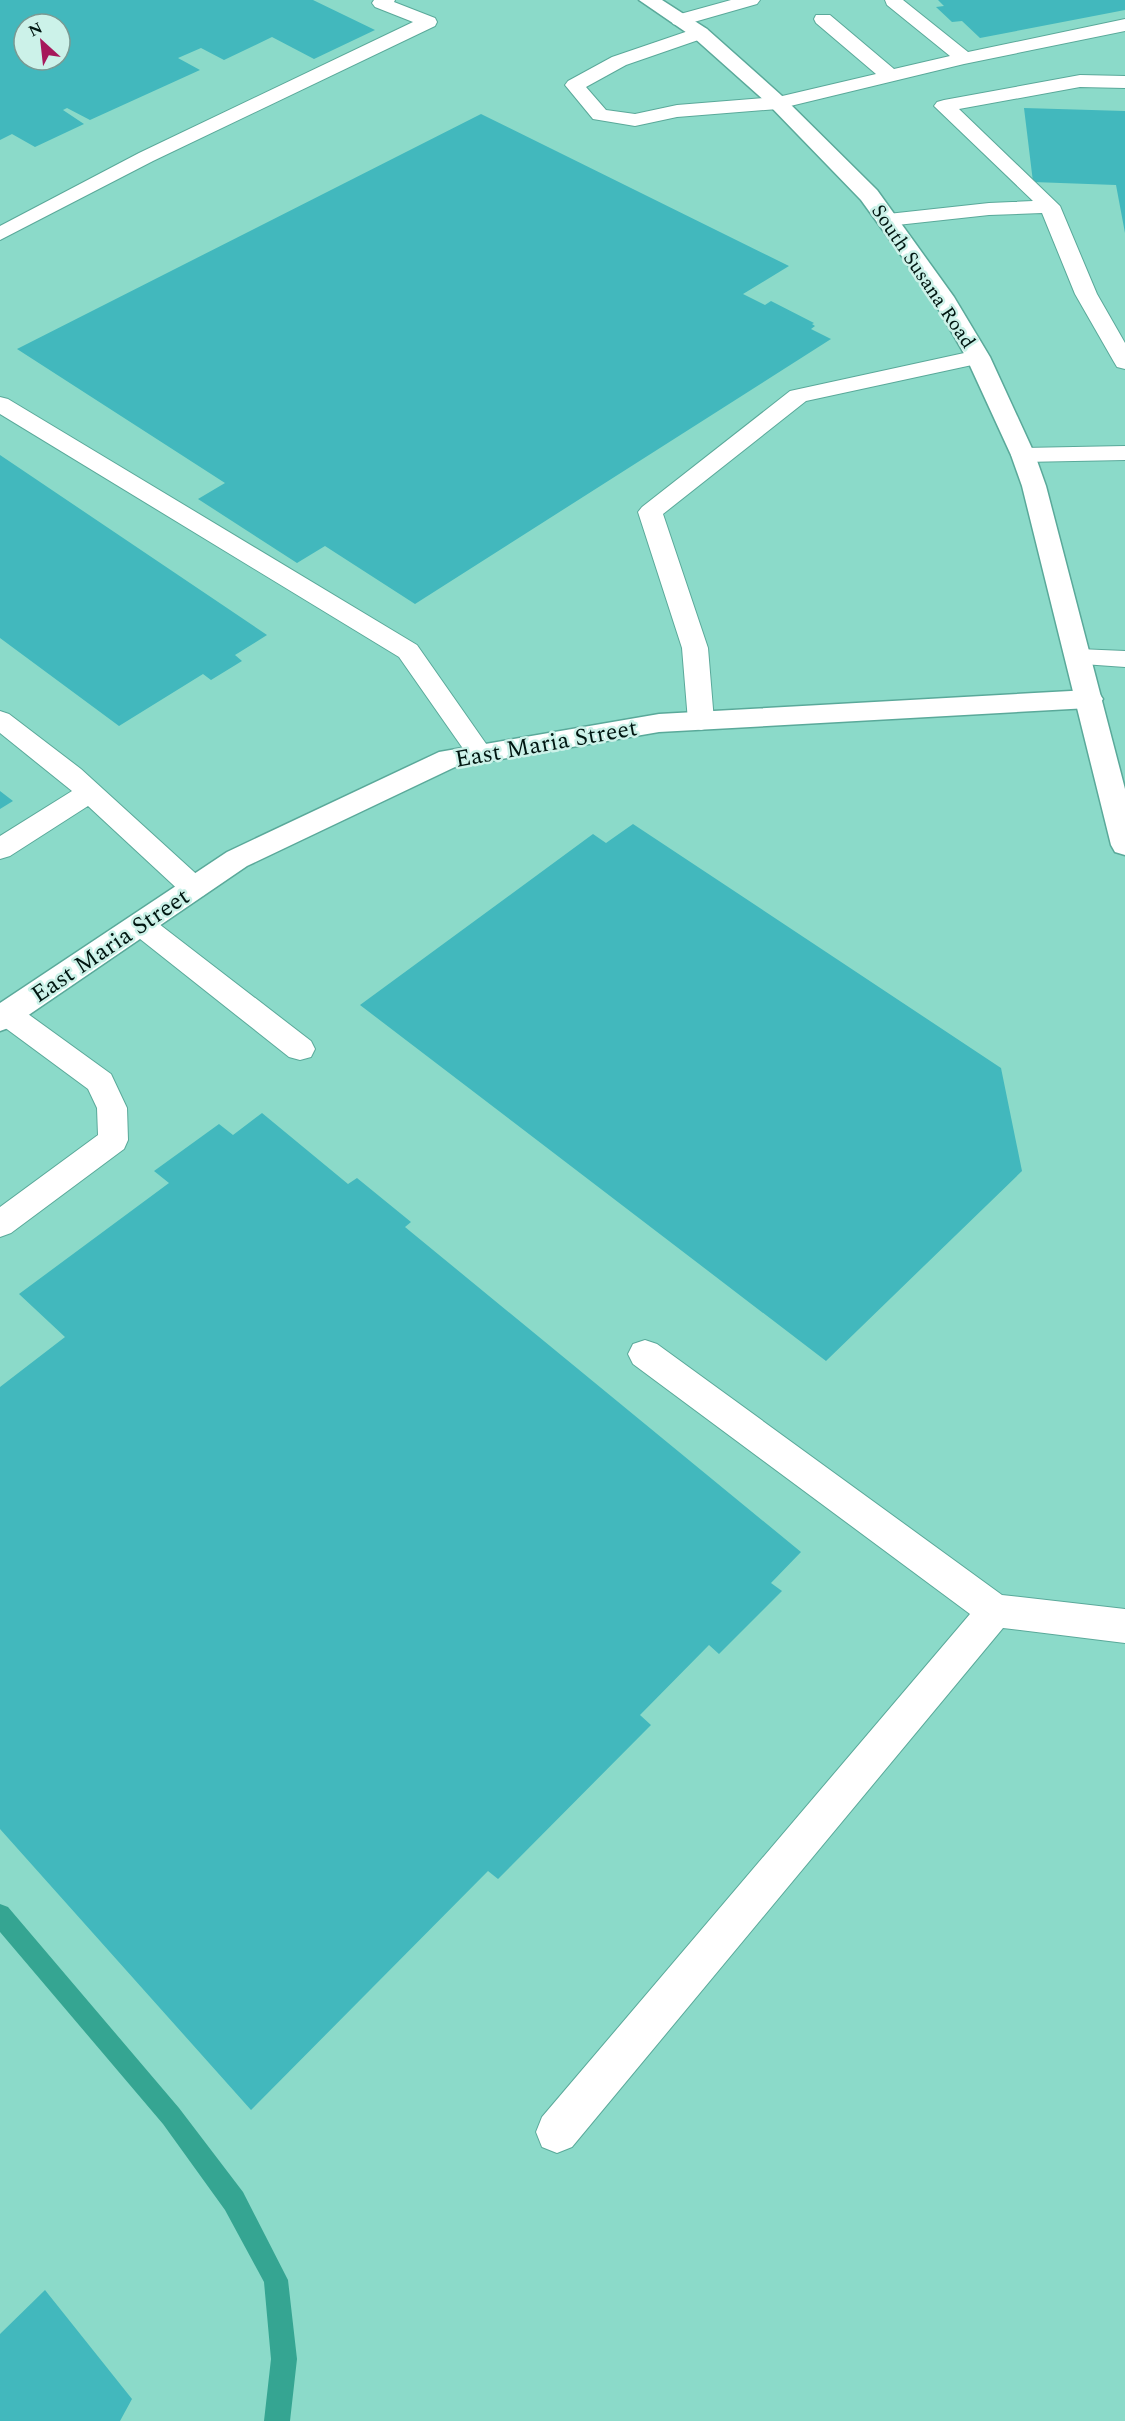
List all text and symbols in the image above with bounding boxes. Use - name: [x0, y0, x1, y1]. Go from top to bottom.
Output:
- north arrow: [12, 12, 72, 72]
- text: N: [24, 16, 47, 43]
- street label: South Susana Road: [864, 198, 983, 355]
- street label: East Maria Street: [452, 710, 640, 778]
- street label: East Maria Street: [24, 879, 197, 1012]

